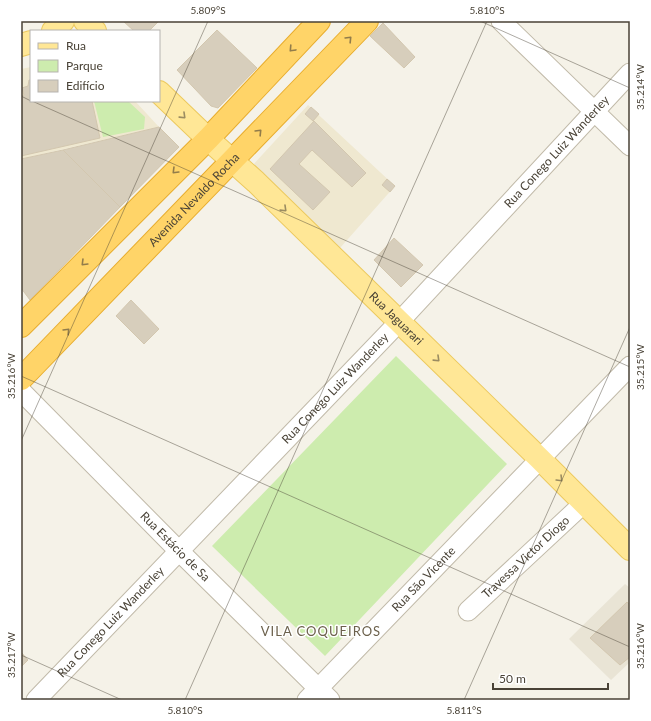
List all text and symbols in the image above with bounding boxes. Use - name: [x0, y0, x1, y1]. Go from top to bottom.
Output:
- text: 5.809°S: [190, 4, 226, 16]
- text: 5.810°S: [469, 4, 505, 16]
- legend: [30, 30, 160, 102]
- one-way arrow: [344, 36, 352, 44]
- text: Rua: [66, 38, 86, 53]
- one-way arrow: [290, 44, 297, 52]
- text: Parque: [66, 58, 103, 73]
- text: 35.214°W: [634, 63, 646, 110]
- text: Edifício: [66, 78, 105, 93]
- street label: Rua Conego Luiz Wanderley: [501, 92, 613, 211]
- one-way arrow: [178, 111, 186, 119]
- one-way arrow: [254, 129, 261, 137]
- street label: Avenida Nevaldo Rocha: [145, 150, 242, 250]
- one-way arrow: [172, 166, 180, 174]
- one-way arrow: [279, 204, 287, 212]
- one-way arrow: [81, 258, 88, 266]
- street label: Rua Jaguarari: [366, 288, 427, 348]
- one-way arrow: [62, 328, 70, 336]
- street label: Rua Conego Luiz Wanderley: [278, 329, 392, 447]
- text: 35.215°W: [634, 343, 646, 390]
- text: 35.216°W: [5, 352, 17, 399]
- one-way arrow: [432, 354, 440, 362]
- one-way arrow: [555, 474, 563, 482]
- street label: Rua Estácio de Sa: [137, 508, 213, 584]
- street label: Travessa Victor Diogo: [479, 512, 572, 601]
- street label: Rua São Vicente: [388, 543, 458, 615]
- street label: Rua Conego Luiz Wanderley: [54, 563, 168, 680]
- text: 35.216°W: [634, 622, 646, 669]
- district label: VILA COQUEIROS: [261, 623, 381, 639]
- text: 35.217°W: [5, 631, 17, 678]
- scale bar: [493, 665, 608, 691]
- text: 50 m: [499, 671, 526, 686]
- text: 5.810°S: [167, 704, 203, 716]
- text: 5.811°S: [446, 704, 482, 716]

